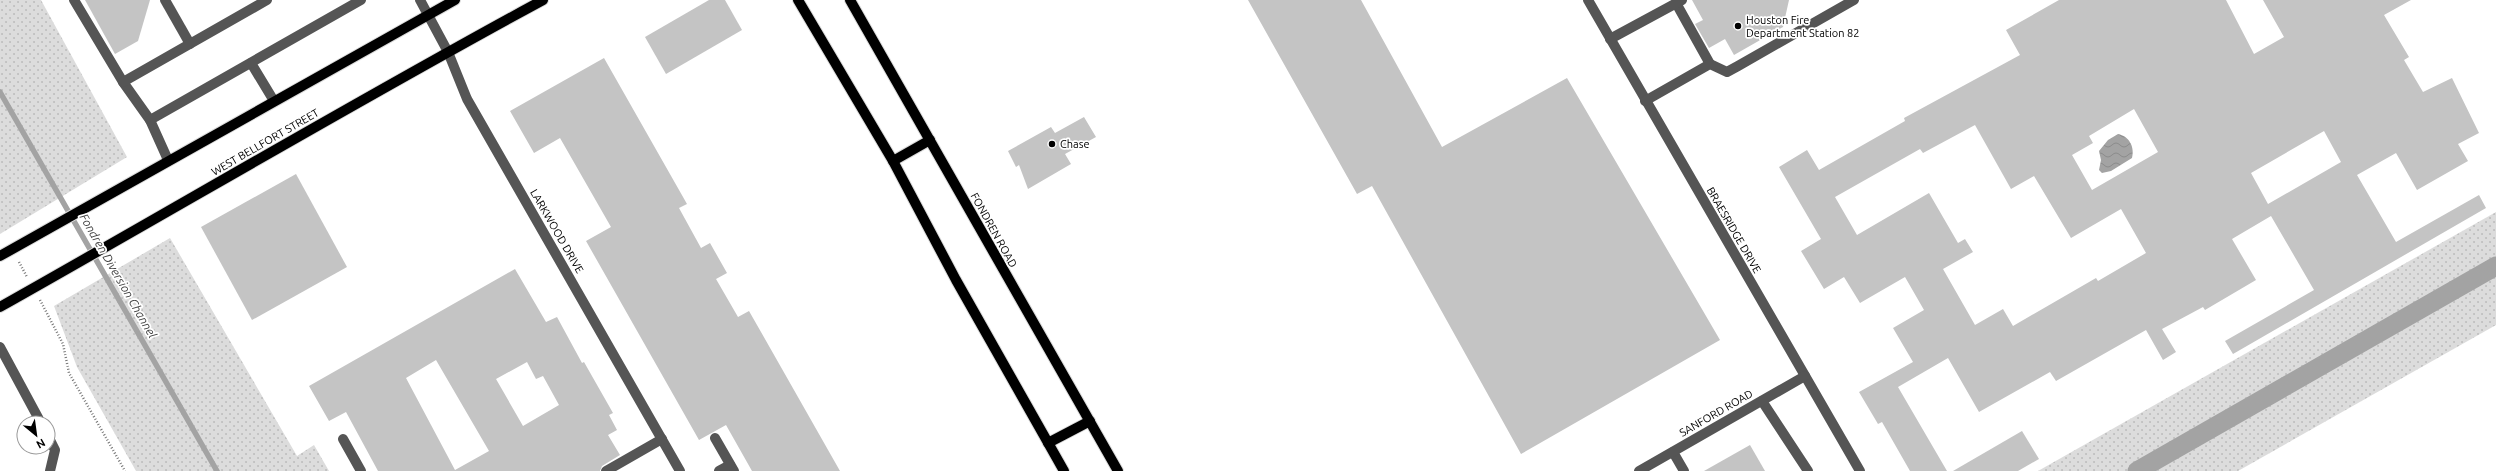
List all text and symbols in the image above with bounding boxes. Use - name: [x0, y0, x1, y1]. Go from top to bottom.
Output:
- place label: Houston Fire Department Station 82: [1746, 14, 1859, 39]
- marker: Houston Fire Department Station 82: [1733, 21, 1743, 31]
- street label: WEST BELLFORT STREET: [209, 106, 321, 178]
- place label: Chase: [1060, 138, 1090, 150]
- marker: Chase: [1047, 139, 1057, 149]
- street label: BRAESRIDGE DRIVE: [1704, 185, 1764, 275]
- street label: LARKWOOD DRIVE: [528, 187, 586, 275]
- street label: FONDREN ROAD: [969, 191, 1020, 270]
- water label: Fondren Diversion Channel: [77, 211, 160, 341]
- street label: SANFORD ROAD: [1677, 387, 1755, 439]
- north arrow: [16, 415, 56, 455]
- text: N: [34, 437, 47, 451]

